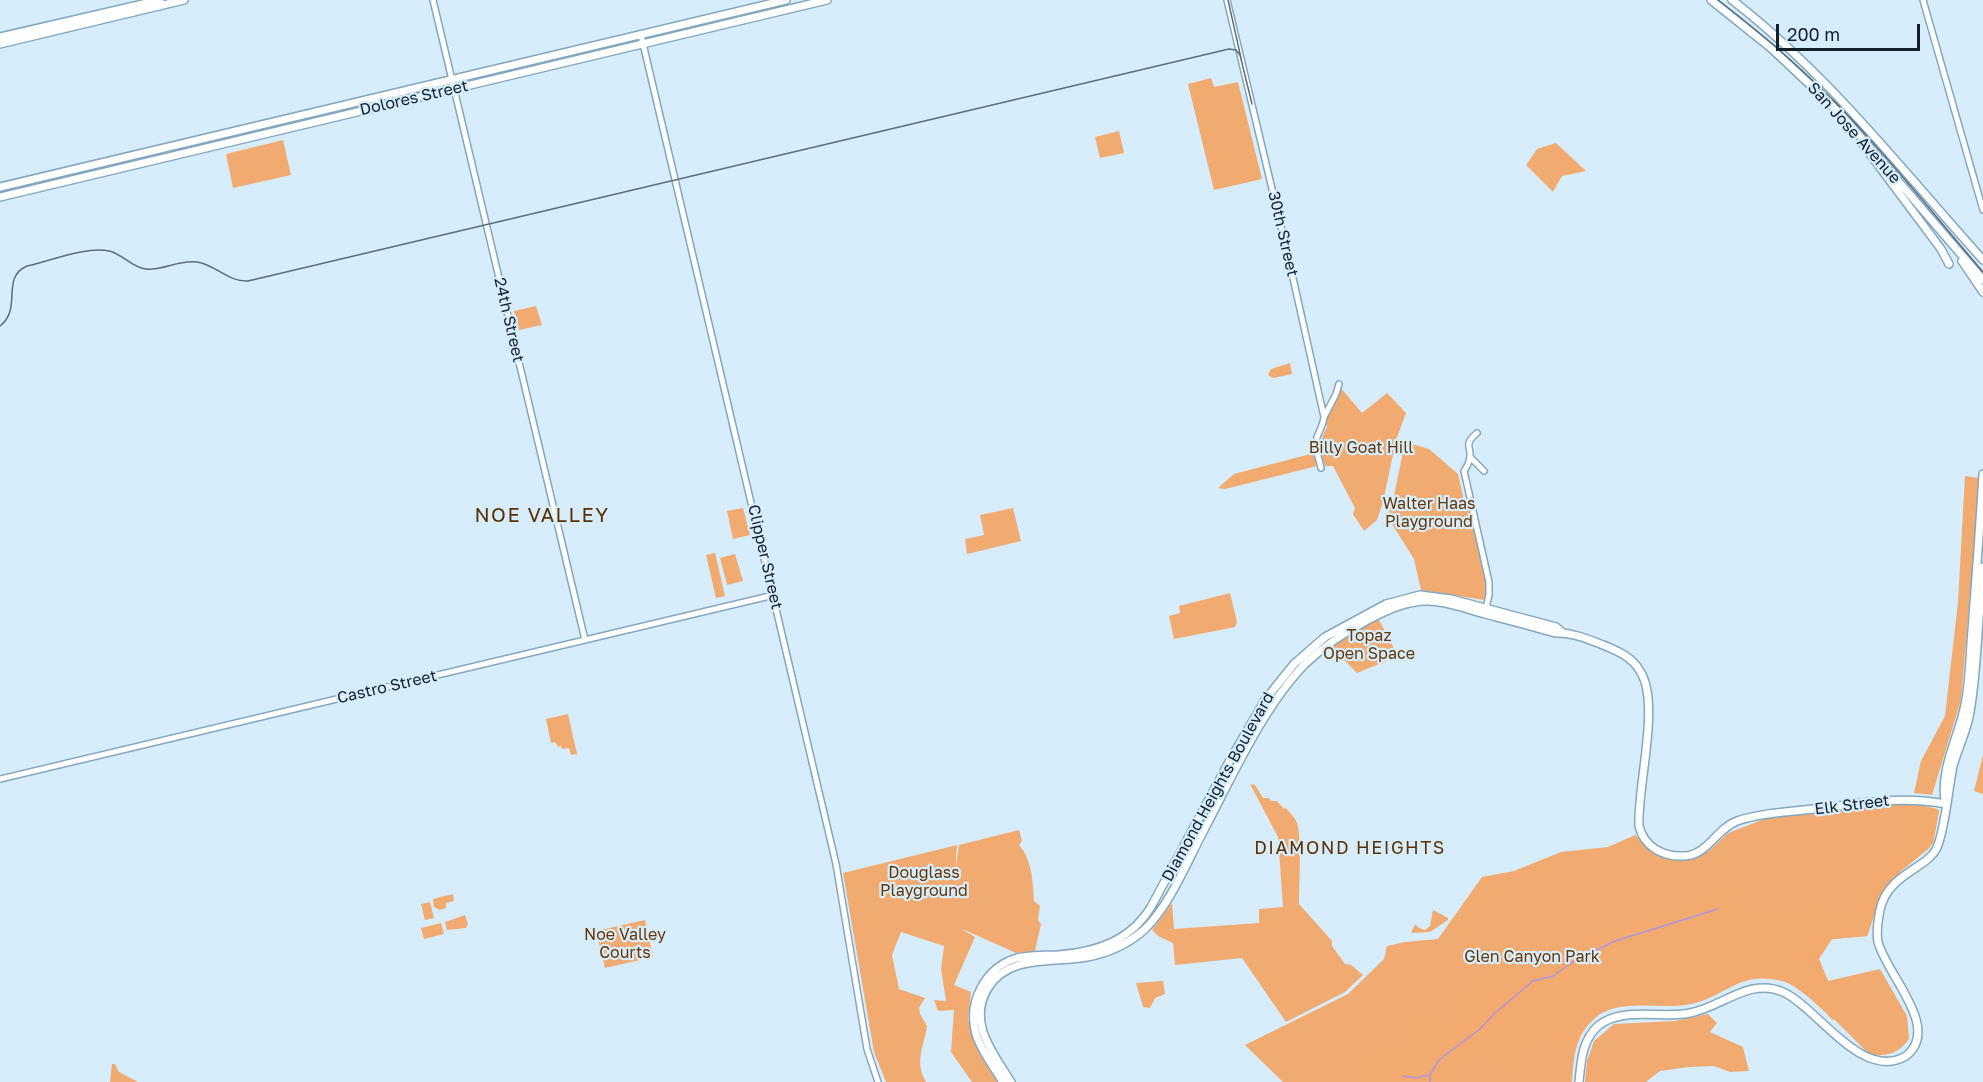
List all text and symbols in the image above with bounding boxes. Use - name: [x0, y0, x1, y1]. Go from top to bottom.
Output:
- scale bar: [1779, 12, 1923, 50]
- text: 200 m: [1787, 23, 1840, 45]
- street label: Dolores Street: [358, 76, 470, 120]
- street label: San Jose Avenue: [1803, 78, 1905, 188]
- street label: 30th Street: [1264, 190, 1302, 278]
- street label: 24th Street: [490, 276, 528, 364]
- park label: Billy Goat Hill: [1309, 438, 1413, 458]
- park label: Walter Haas Playground: [1382, 494, 1476, 532]
- street label: Clipper Street: [744, 503, 786, 611]
- district label: NOE VALLEY: [474, 504, 610, 528]
- park label: Topaz Open Space: [1323, 626, 1415, 664]
- street label: Castro Street: [335, 666, 439, 708]
- street label: Diamond Heights Boulevard: [1158, 689, 1278, 885]
- street label: Elk Street: [1813, 791, 1891, 819]
- district label: DIAMOND HEIGHTS: [1254, 837, 1446, 859]
- park label: Douglass Playground: [880, 863, 968, 901]
- park label: Noe Valley Courts: [584, 925, 666, 963]
- park label: Glen Canyon Park: [1464, 947, 1600, 967]

